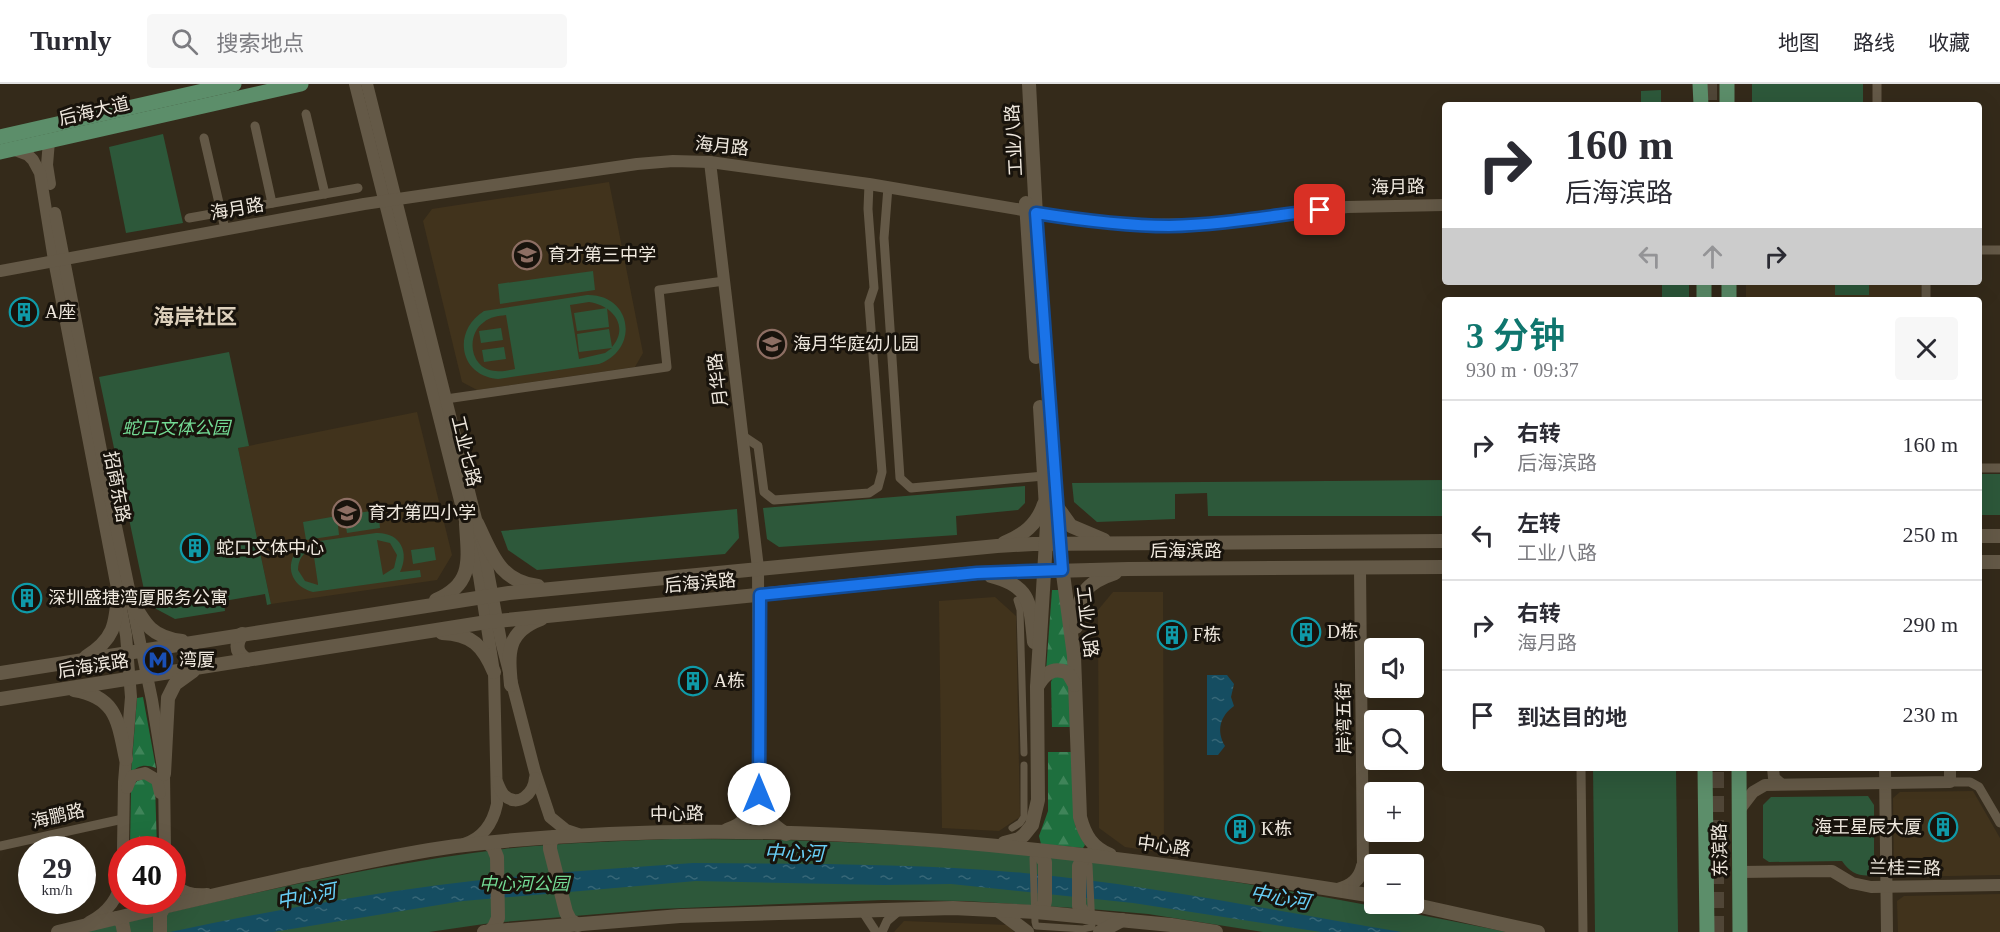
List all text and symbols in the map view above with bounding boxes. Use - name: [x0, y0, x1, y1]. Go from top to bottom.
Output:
- search box: [147, 14, 567, 68]
- text: Turnly: [30, 25, 111, 56]
- icon: search: [168, 25, 201, 58]
- text: 搜索地点: [216, 31, 304, 56]
- text: 地图: [1778, 31, 1820, 55]
- text: 路线: [1853, 31, 1895, 55]
- text: 收藏: [1928, 31, 1970, 55]
- street label: 后海大道: [57, 93, 131, 129]
- street label: 工业八路: [1002, 104, 1026, 176]
- text: 160 m: [1565, 122, 1674, 168]
- icon: right: [1466, 126, 1544, 204]
- street label: 海月路: [694, 133, 750, 159]
- street label: 海月路: [1371, 177, 1425, 197]
- text: 后海滨路: [1565, 178, 1673, 208]
- pin: [1294, 184, 1345, 235]
- icon: arrive: [1303, 193, 1336, 226]
- street label: 海月路: [209, 194, 265, 224]
- school or university icon: 育才第三中学: [511, 239, 543, 271]
- icon: left: [1633, 240, 1666, 273]
- icon: ahead: [1696, 240, 1729, 273]
- icon: right: [1759, 240, 1792, 273]
- place label: 育才第三中学: [548, 245, 656, 265]
- building icon: A座: [8, 296, 40, 328]
- place label: A座: [45, 302, 76, 322]
- district label: 海岸社区: [153, 305, 237, 329]
- text: 3 分钟: [1466, 316, 1565, 356]
- button: close: [1895, 317, 1958, 380]
- school or university icon: 海月华庭幼儿园: [756, 328, 788, 360]
- place label: 海月华庭幼儿园: [793, 334, 919, 354]
- street label: 月华路: [705, 352, 731, 408]
- text: 930 m · 09:37: [1466, 359, 1579, 381]
- street label: 工业七路: [448, 414, 484, 488]
- park label: 蛇口文体公园: [122, 418, 233, 438]
- text: 右转: [1517, 421, 1561, 446]
- icon: right: [1466, 429, 1499, 462]
- text: 160 m: [1902, 432, 1958, 457]
- street label: 招商东路: [100, 450, 134, 524]
- text: 后海滨路: [1517, 452, 1597, 474]
- school or university icon: 育才第四小学: [331, 497, 363, 529]
- place label: 育才第四小学: [368, 503, 476, 523]
- text: 左转: [1517, 511, 1561, 536]
- icon: left: [1466, 519, 1499, 552]
- text: 250 m: [1902, 522, 1958, 547]
- building icon: 蛇口文体中心: [179, 532, 211, 564]
- place label: 蛇口文体中心: [216, 538, 324, 558]
- street label: 后海滨路: [1150, 541, 1222, 561]
- text: 工业八路: [1517, 542, 1597, 564]
- street label: 后海滨路: [663, 570, 737, 596]
- building icon: 深圳盛捷湾厦服务公寓: [11, 582, 43, 614]
- street label: 工业八路: [1073, 585, 1101, 659]
- place label: 深圳盛捷湾厦服务公寓: [48, 588, 228, 608]
- text: 右转: [1517, 601, 1561, 626]
- icon: right: [1466, 609, 1499, 642]
- text: 290 m: [1902, 612, 1958, 637]
- building icon: D栋: [1290, 616, 1322, 648]
- building icon: F栋: [1156, 619, 1188, 651]
- place label: D栋: [1327, 622, 1358, 642]
- place label: F栋: [1193, 625, 1221, 645]
- text: 海月路: [1517, 632, 1577, 654]
- map controls: [1364, 638, 1424, 914]
- button: sound: [1364, 638, 1424, 698]
- metro station icon: 湾厦: [142, 644, 174, 676]
- street label: 后海滨路: [56, 650, 130, 682]
- place label: 湾厦: [179, 650, 215, 670]
- building icon: A栋: [677, 665, 709, 697]
- place label: A栋: [714, 671, 745, 691]
- street label: 岸湾五街: [1333, 682, 1355, 754]
- icon: arrive: [1466, 699, 1499, 732]
- text: 230 m: [1902, 702, 1958, 727]
- text: 到达目的地: [1517, 705, 1627, 730]
- button: search: [1364, 710, 1424, 770]
- position arrow: [727, 762, 791, 826]
- button: +: [1364, 782, 1424, 842]
- street label: 海鹏路: [29, 800, 87, 832]
- street label: 中心路: [650, 804, 704, 824]
- building icon: 海王星辰大厦: [1927, 811, 1959, 843]
- building icon: K栋: [1224, 813, 1256, 845]
- place label: 海王星辰大厦: [1814, 817, 1922, 837]
- place label: K栋: [1261, 819, 1292, 839]
- street label: 东滨路: [1710, 823, 1730, 877]
- street label: 中心路: [1136, 832, 1192, 860]
- speed limit sign: 40: [108, 836, 186, 914]
- water label: 中心河: [764, 841, 828, 865]
- text: 29: [42, 851, 72, 884]
- button: −: [1364, 854, 1424, 914]
- street label: 兰桂三路: [1869, 857, 1941, 879]
- park label: 中心河公园: [479, 874, 572, 894]
- water label: 中心河: [274, 879, 341, 913]
- water label: 中心河: [1249, 881, 1315, 914]
- text: km/h: [42, 882, 72, 898]

